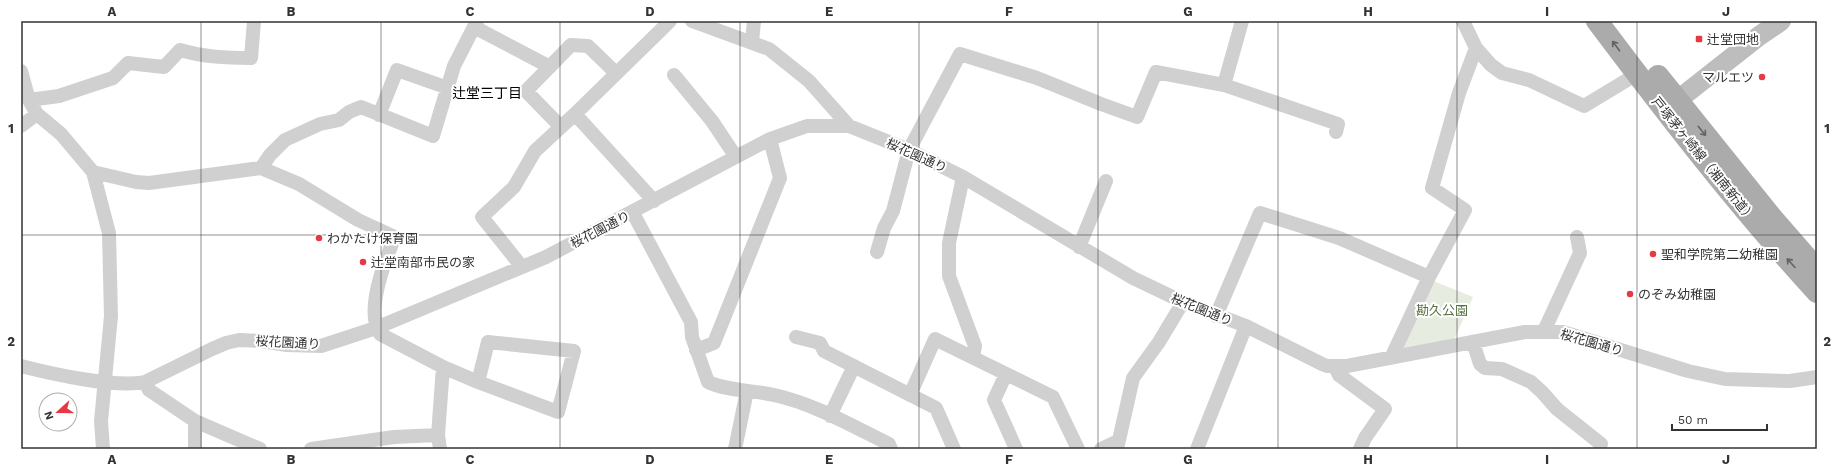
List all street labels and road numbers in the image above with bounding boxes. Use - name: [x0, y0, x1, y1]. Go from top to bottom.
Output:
- street label: 戸塚茅ヶ崎線（湘南新道）: [1649, 94, 1759, 225]
- street label: 桜花園通り: [884, 135, 950, 176]
- street label: 桜花園通り: [568, 208, 633, 251]
- street label: 桜花園通り: [1169, 290, 1235, 329]
- street label: 桜花園通り: [1559, 326, 1625, 359]
- street label: 桜花園通り: [255, 333, 321, 352]

